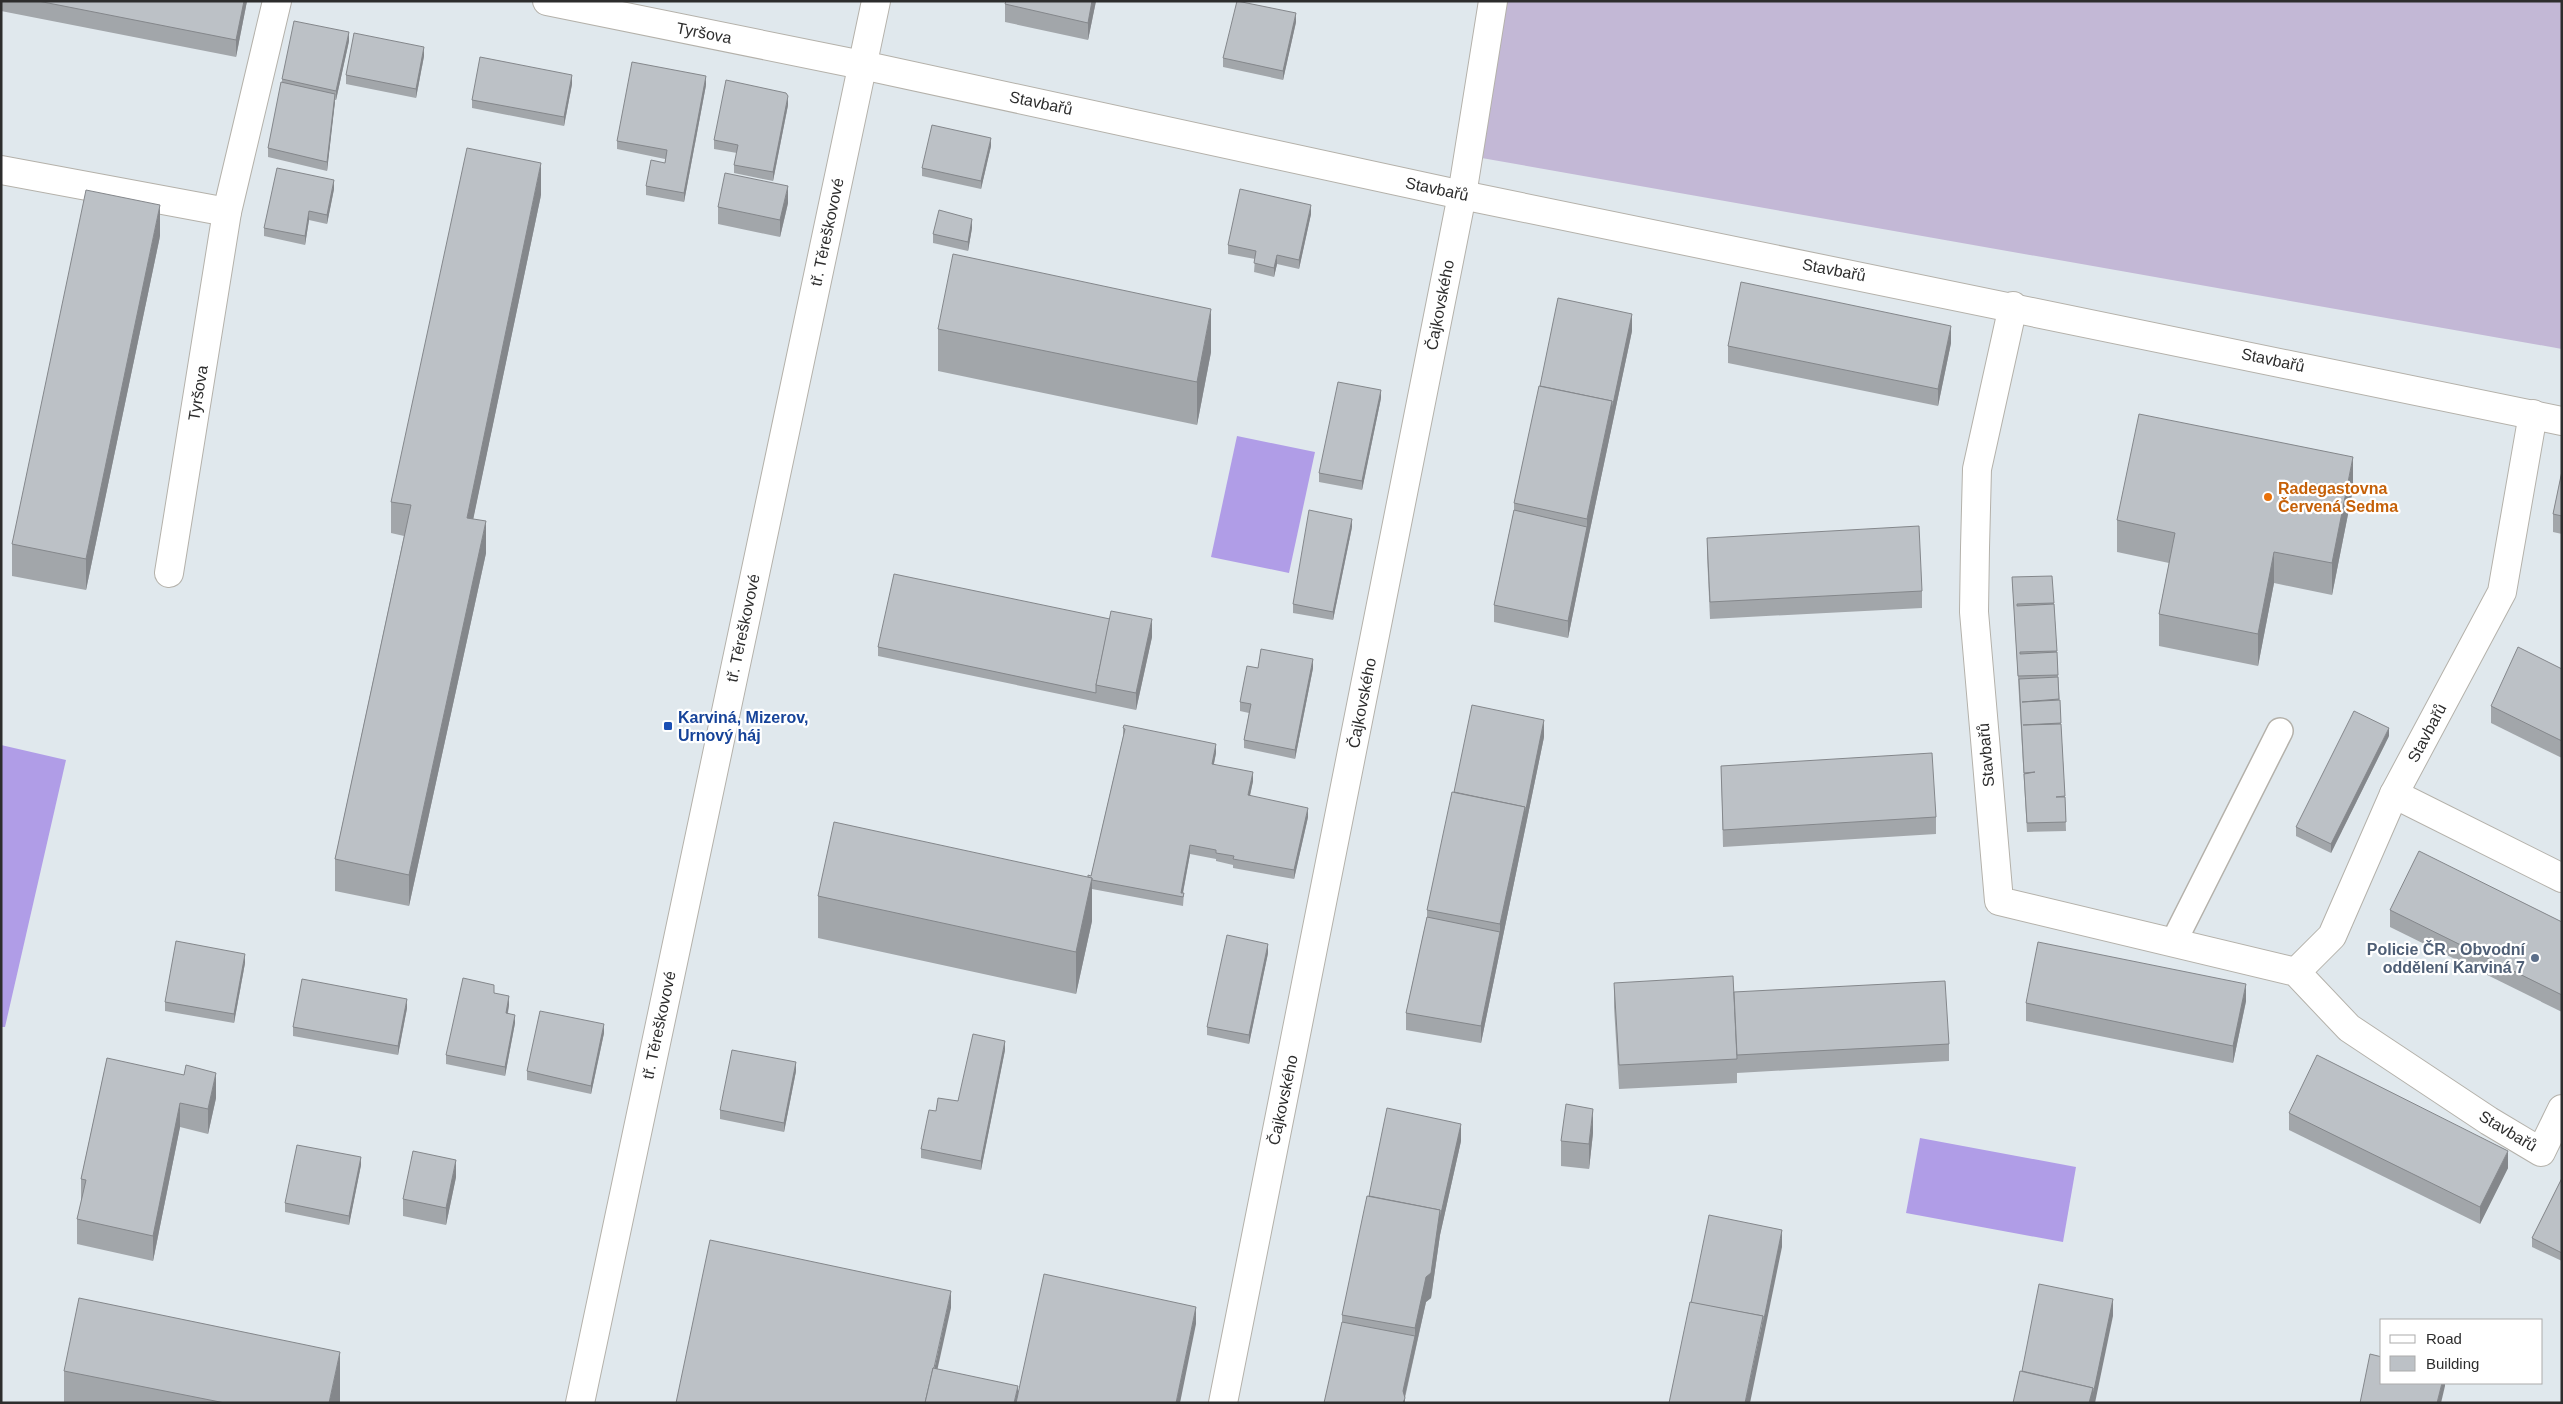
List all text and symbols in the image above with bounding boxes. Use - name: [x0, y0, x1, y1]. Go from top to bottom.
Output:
- street label: Tyršova: [675, 19, 733, 47]
- street label: Stavbařů: [1008, 88, 1074, 118]
- street label: Stavbařů: [1404, 174, 1470, 204]
- street label: tř. Těreškovové: [807, 176, 847, 288]
- street label: Stavbařů: [1801, 256, 1867, 284]
- street label: Čajkovského: [1422, 258, 1457, 352]
- street label: Stavbařů: [2240, 345, 2306, 375]
- street label: Tyršova: [185, 364, 211, 422]
- place label: Radegastovna Červená Sedma: [2278, 480, 2398, 515]
- marker: Radegastovna Červená Sedma: [2262, 491, 2274, 503]
- street label: tř. Těreškovové: [723, 572, 763, 684]
- street label: Čajkovského: [1344, 656, 1379, 750]
- street label: Stavbařů: [2404, 701, 2450, 765]
- place label: Karviná, Mizerov, Urnový háj: [678, 709, 808, 744]
- marker: Karviná, Mizerov, Urnový háj: [662, 720, 674, 732]
- street label: Stavbařů: [1975, 722, 1997, 788]
- place label: Policie ČR - Obvodní oddělení Karviná 7: [2367, 940, 2526, 976]
- marker: Policie ČR - Obvodní oddělení Karviná 7: [2529, 952, 2541, 964]
- street label: tř. Těreškovové: [639, 969, 679, 1081]
- street label: Čajkovského: [1264, 1053, 1301, 1147]
- street label: Stavbařů: [2476, 1107, 2540, 1155]
- legend: [2380, 1319, 2543, 1384]
- text: Road: [2426, 1330, 2462, 1347]
- text: Building: [2426, 1355, 2479, 1372]

